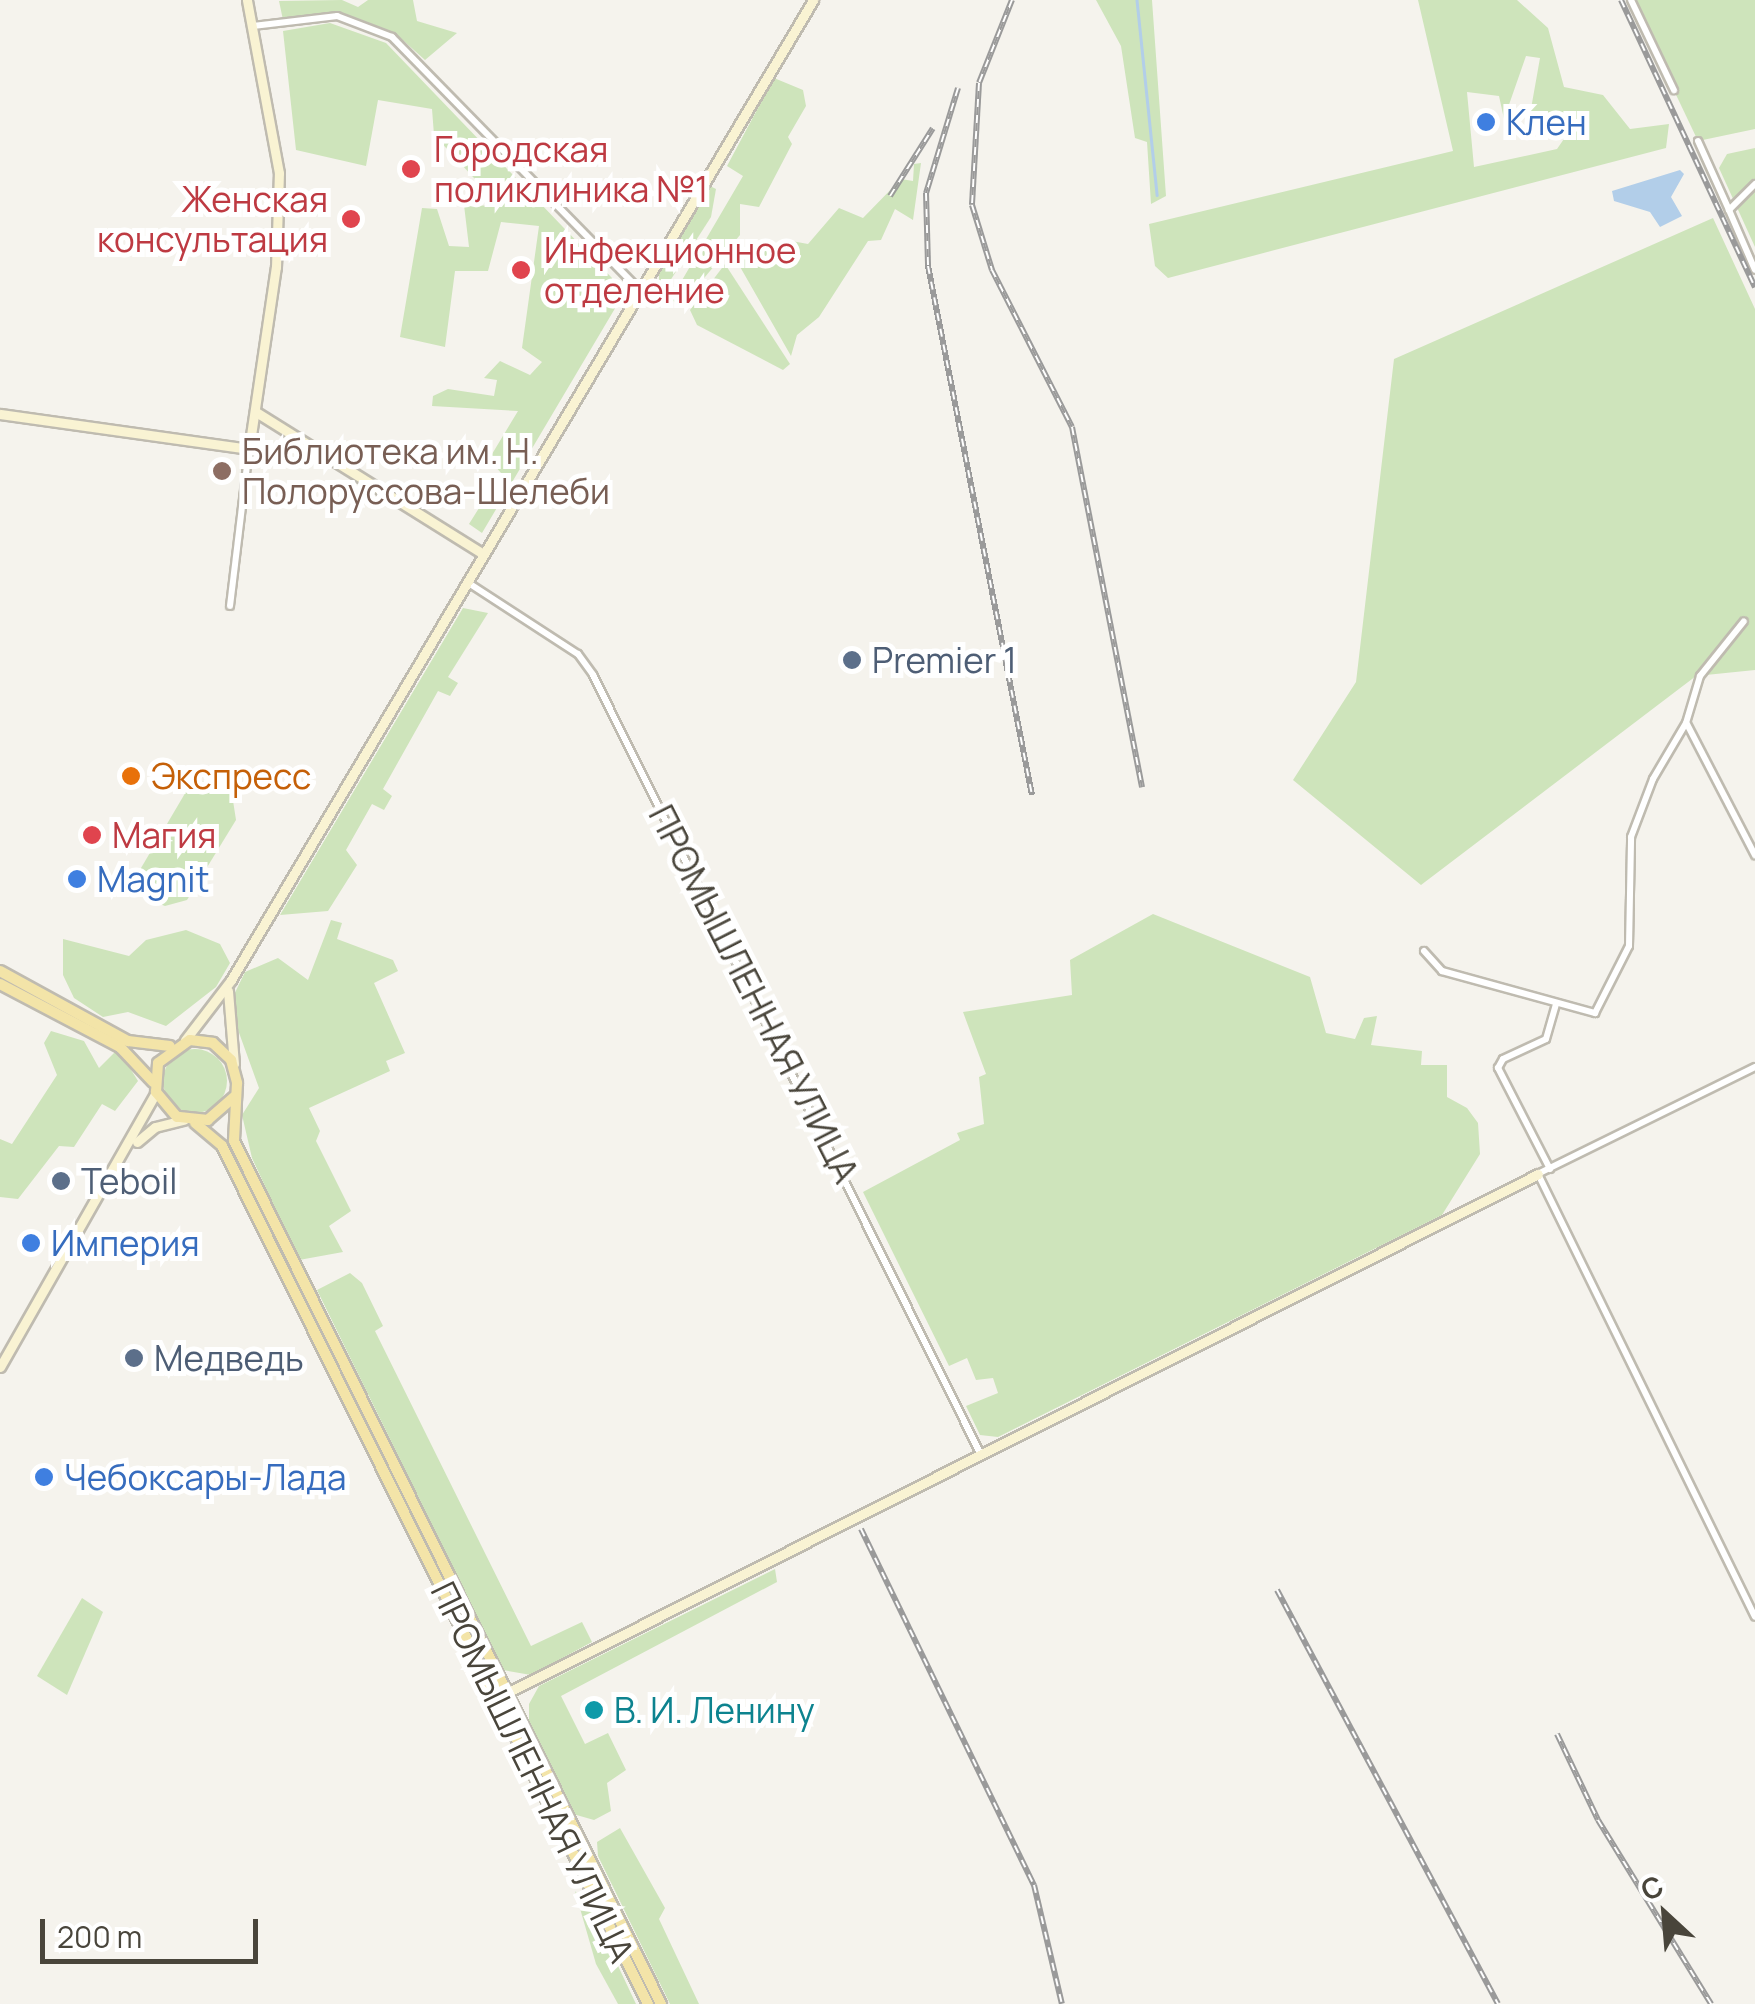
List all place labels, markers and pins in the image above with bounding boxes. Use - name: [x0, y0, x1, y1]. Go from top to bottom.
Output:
- place label: Клен: [1506, 101, 1587, 143]
- marker: Клен: [1475, 111, 1497, 133]
- place label: Городская поликлиника №1: [434, 128, 709, 210]
- marker: Городская поликлиника №1: [398, 156, 424, 182]
- place label: Женская консультация: [97, 178, 328, 260]
- marker: Женская консультация: [338, 206, 364, 232]
- place label: Инфекционное отделение: [544, 229, 796, 311]
- marker: Инфекционное отделение: [508, 257, 534, 283]
- place label: Библиотека им. Н. Полоруссова-Шелеби: [242, 430, 610, 512]
- marker: Библиотека им. Н. Полоруссова-Шелеби: [211, 460, 233, 482]
- place label: Premier 1: [872, 639, 1017, 681]
- marker: Premier 1: [841, 649, 863, 671]
- place label: Экспресс: [151, 755, 311, 797]
- marker: Экспресс: [120, 765, 142, 787]
- place label: Магия: [112, 814, 216, 856]
- marker: Магия: [81, 824, 103, 846]
- place label: Magnit: [97, 858, 210, 900]
- marker: Magnit: [66, 868, 88, 890]
- place label: Teboil: [81, 1160, 177, 1202]
- marker: Teboil: [50, 1170, 72, 1192]
- place label: Империя: [51, 1222, 200, 1264]
- marker: Империя: [20, 1232, 42, 1254]
- place label: Медведь: [154, 1337, 304, 1379]
- marker: Медведь: [123, 1347, 145, 1369]
- place label: Чебоксары-Лада: [64, 1456, 346, 1498]
- marker: Чебоксары-Лада: [33, 1466, 55, 1488]
- place label: В. И. Ленину: [614, 1689, 815, 1731]
- marker: В. И. Ленину: [583, 1699, 605, 1721]

